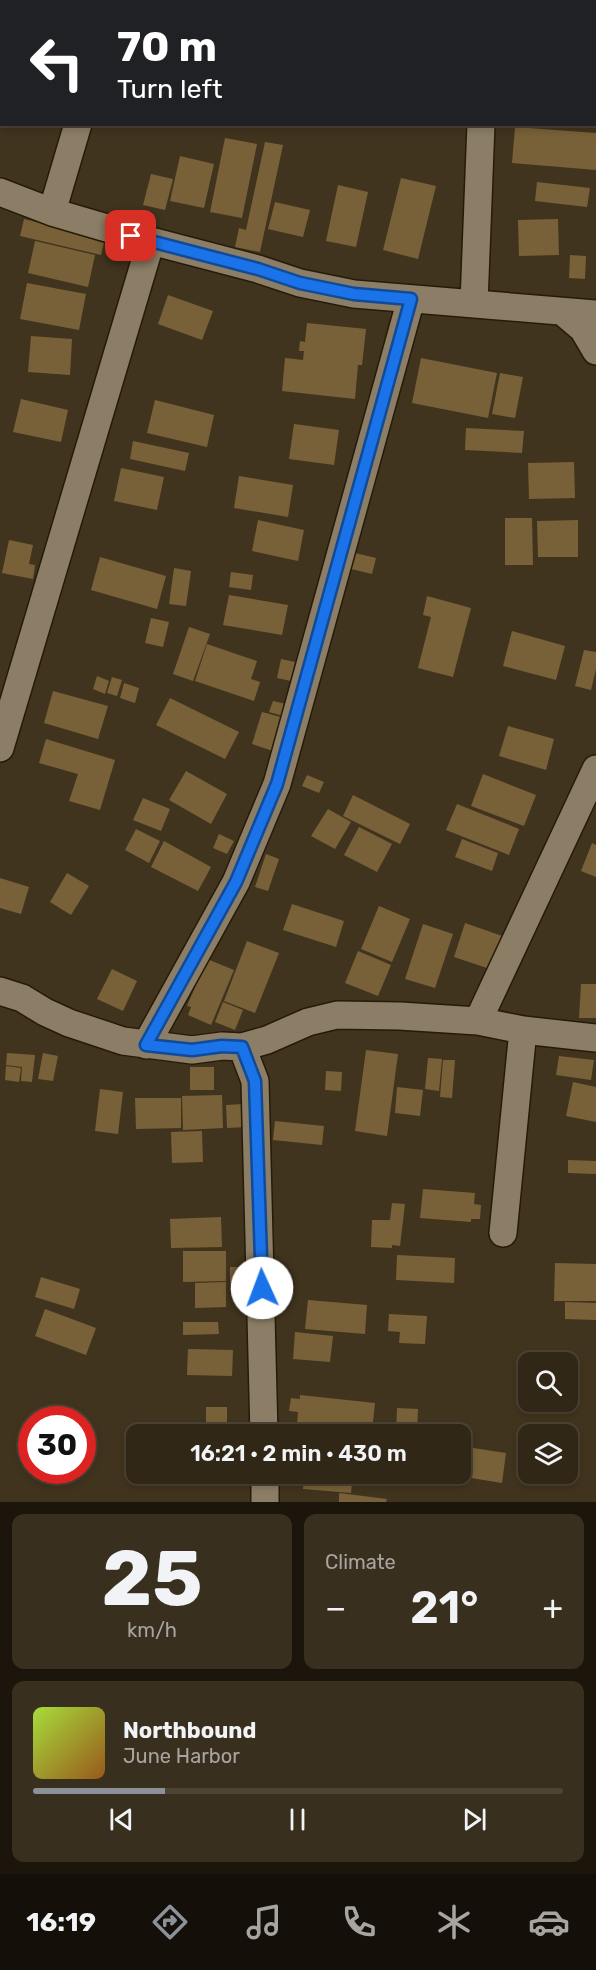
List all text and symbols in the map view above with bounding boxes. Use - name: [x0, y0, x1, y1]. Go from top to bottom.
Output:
- text: 70 m: [117, 22, 217, 72]
- icon: left: [18, 24, 96, 102]
- text: Turn left: [117, 73, 222, 105]
- pin: [105, 210, 156, 261]
- icon: arrive: [114, 219, 147, 252]
- position arrow: [230, 1256, 294, 1320]
- map controls: [518, 1352, 578, 1484]
- button: search: [518, 1352, 578, 1412]
- speed limit sign: 30: [18, 1406, 96, 1484]
- button: layers: [518, 1424, 578, 1484]
- text: 16:21 · 2 min · 430 m: [190, 1440, 407, 1467]
- text: 25: [101, 1532, 203, 1625]
- text: Climate: [325, 1550, 396, 1574]
- text: 21°: [410, 1581, 479, 1634]
- text: −: [325, 1588, 346, 1627]
- text: +: [542, 1588, 563, 1627]
- text: km/h: [127, 1618, 177, 1642]
- text: Northbound: [123, 1717, 256, 1744]
- text: June Harbor: [123, 1744, 240, 1768]
- icon: previous: [105, 1803, 138, 1836]
- icon: pause: [281, 1803, 314, 1836]
- icon: next: [458, 1803, 491, 1836]
- icon: directions: [149, 1901, 191, 1943]
- icon: music: [243, 1901, 285, 1943]
- icon: phone: [338, 1901, 380, 1943]
- icon: climate: [433, 1901, 475, 1943]
- icon: car: [528, 1901, 570, 1943]
- text: 16:19: [26, 1906, 96, 1938]

